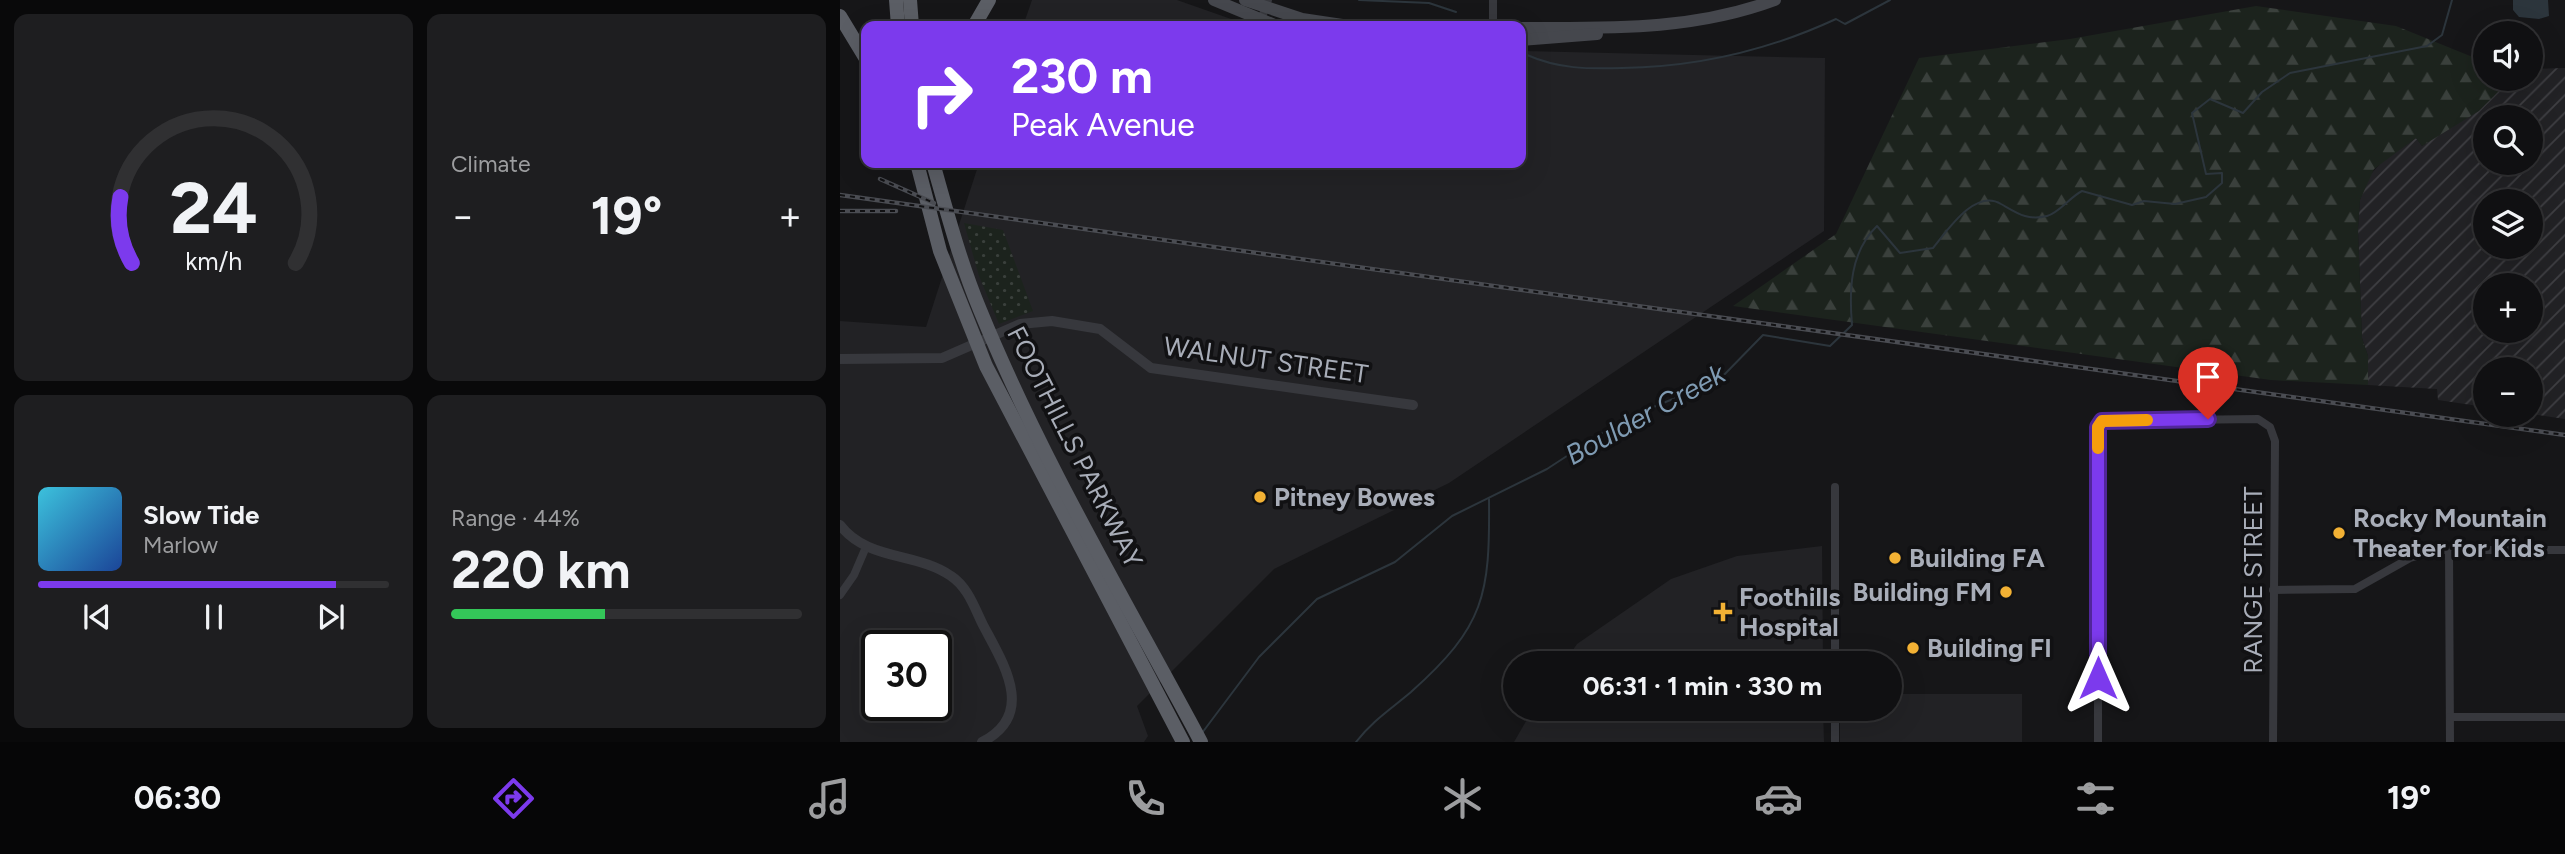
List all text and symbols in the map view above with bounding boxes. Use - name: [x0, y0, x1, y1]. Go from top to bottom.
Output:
- map controls: [2473, 21, 2543, 427]
- button: sound: [2473, 21, 2543, 91]
- text: 230 m: [1011, 46, 1153, 105]
- icon: right: [896, 49, 987, 140]
- button: search: [2473, 105, 2543, 175]
- text: Peak Avenue: [1011, 106, 1195, 144]
- text: Climate: [451, 150, 530, 178]
- text: 24: [169, 165, 258, 252]
- text: 19°: [591, 185, 662, 247]
- button: layers: [2473, 189, 2543, 259]
- text: −: [451, 193, 475, 239]
- text: +: [778, 193, 802, 239]
- text: km/h: [185, 246, 242, 276]
- button: +: [2473, 273, 2543, 343]
- street label: FOOTHILLS PARKWAY: [1000, 321, 1150, 573]
- street label: WALNUT STREET: [1162, 330, 1371, 390]
- pin: [2178, 347, 2238, 419]
- water label: Boulder Creek: [1559, 355, 1732, 472]
- button: −: [2473, 357, 2543, 427]
- icon: arrive: [2189, 358, 2227, 396]
- place label: Pitney Bowes: [1274, 481, 1435, 513]
- street label: RANGE STREET: [2237, 486, 2269, 674]
- marker: Pitney Bowes: [1252, 489, 1268, 505]
- text: Slow Tide: [143, 499, 259, 531]
- place label: Rocky Mountain Theater for Kids: [2353, 502, 2547, 564]
- text: Range · 44%: [451, 504, 580, 532]
- marker: Rocky Mountain Theater for Kids: [2331, 525, 2347, 541]
- text: Marlow: [143, 531, 218, 559]
- text: 220 km: [451, 539, 631, 601]
- place label: Building FA: [1909, 542, 2045, 574]
- marker: Building FA: [1887, 550, 1903, 566]
- place label: Building FM: [1853, 576, 1992, 608]
- place label: Foothills Hospital: [1739, 581, 1840, 643]
- marker: Building FM: [1998, 584, 2014, 600]
- icon: previous: [78, 598, 116, 636]
- icon: pause: [195, 598, 233, 636]
- icon: next: [312, 598, 350, 636]
- marker: Foothills Hospital: [1713, 602, 1733, 622]
- speed limit sign: 30: [861, 630, 952, 721]
- place label: Building FI: [1927, 632, 2052, 664]
- marker: Building FI: [1905, 640, 1921, 656]
- position arrow: [2061, 641, 2135, 715]
- text: 06:31 · 1 min · 330 m: [1583, 670, 1822, 702]
- icon: directions: [489, 774, 538, 823]
- icon: music: [805, 774, 854, 823]
- icon: phone: [1121, 774, 1170, 823]
- icon: climate: [1438, 774, 1487, 823]
- icon: car: [1754, 774, 1803, 823]
- icon: filters: [2071, 774, 2120, 823]
- text: 06:30: [134, 779, 221, 817]
- text: 19°: [2387, 779, 2431, 817]

